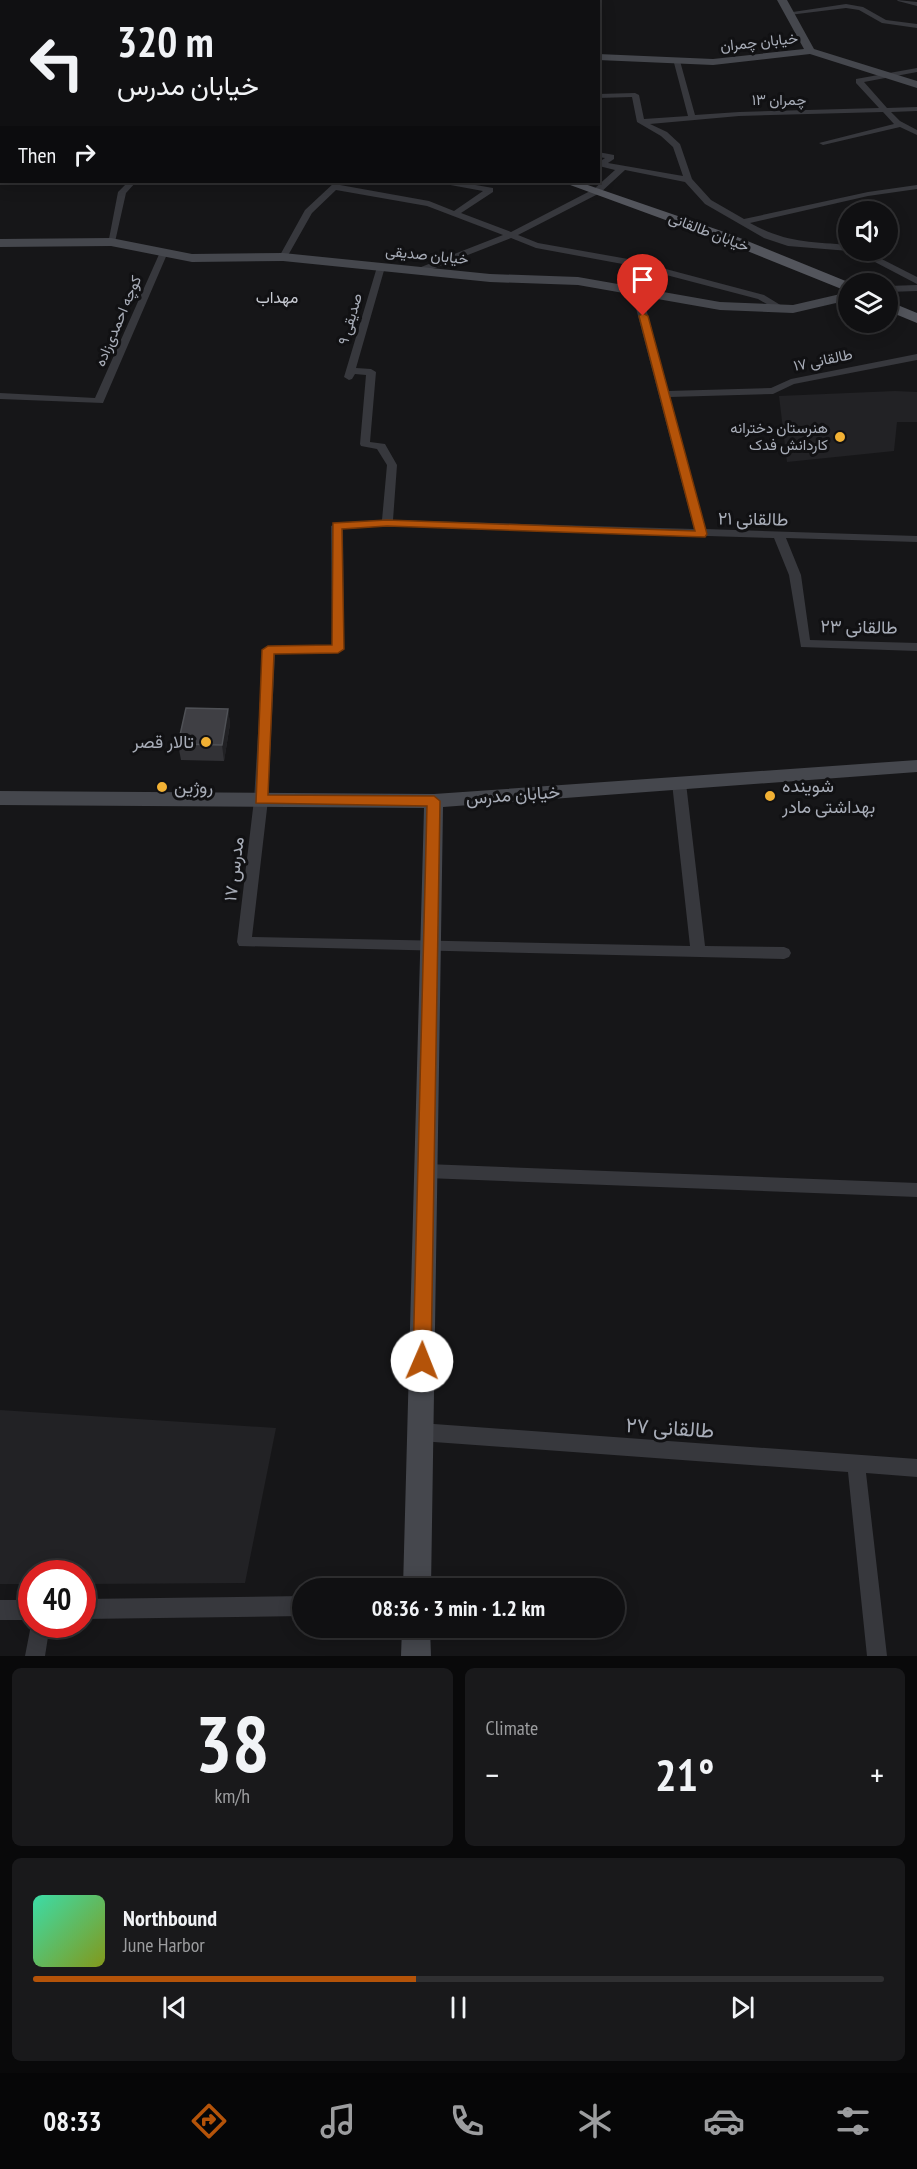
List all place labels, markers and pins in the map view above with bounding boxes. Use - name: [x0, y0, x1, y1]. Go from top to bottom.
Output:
- pin: [617, 254, 668, 316]
- place label: هنرستان دخترانه کاردانش فدک: [730, 418, 828, 455]
- marker: هنرستان دخترانه کاردانش فدک: [833, 430, 847, 444]
- place label: تالار قصر: [131, 730, 194, 753]
- marker: تالار قصر: [199, 735, 213, 749]
- place label: شوینده بهداشتی مادر: [781, 774, 875, 818]
- place label: روژین: [174, 775, 213, 798]
- marker: روژین: [155, 780, 169, 794]
- marker: شوینده بهداشتی مادر: [763, 789, 777, 803]

